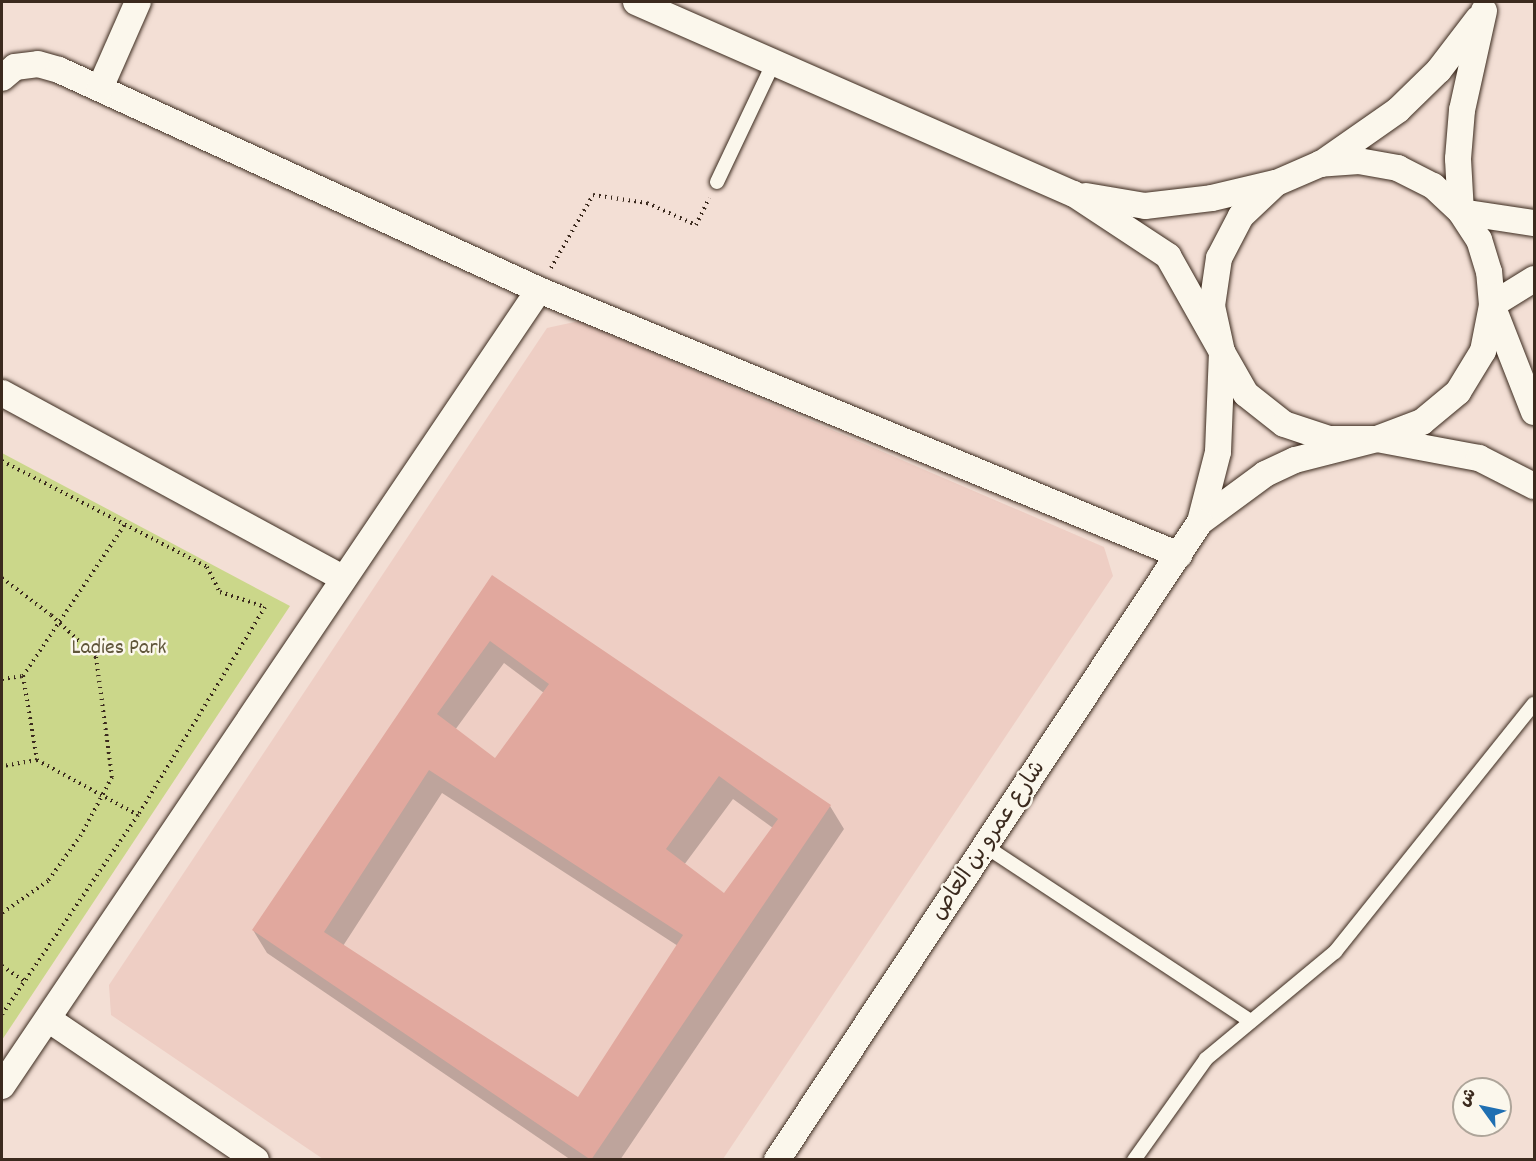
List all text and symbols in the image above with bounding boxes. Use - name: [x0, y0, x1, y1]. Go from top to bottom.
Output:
- park label: Ladies Park: [71, 636, 167, 662]
- street label: شارع عمرو بن العاص: [926, 756, 1052, 926]
- north arrow: [1452, 1077, 1512, 1137]
- text: ش: [1454, 1084, 1483, 1112]

